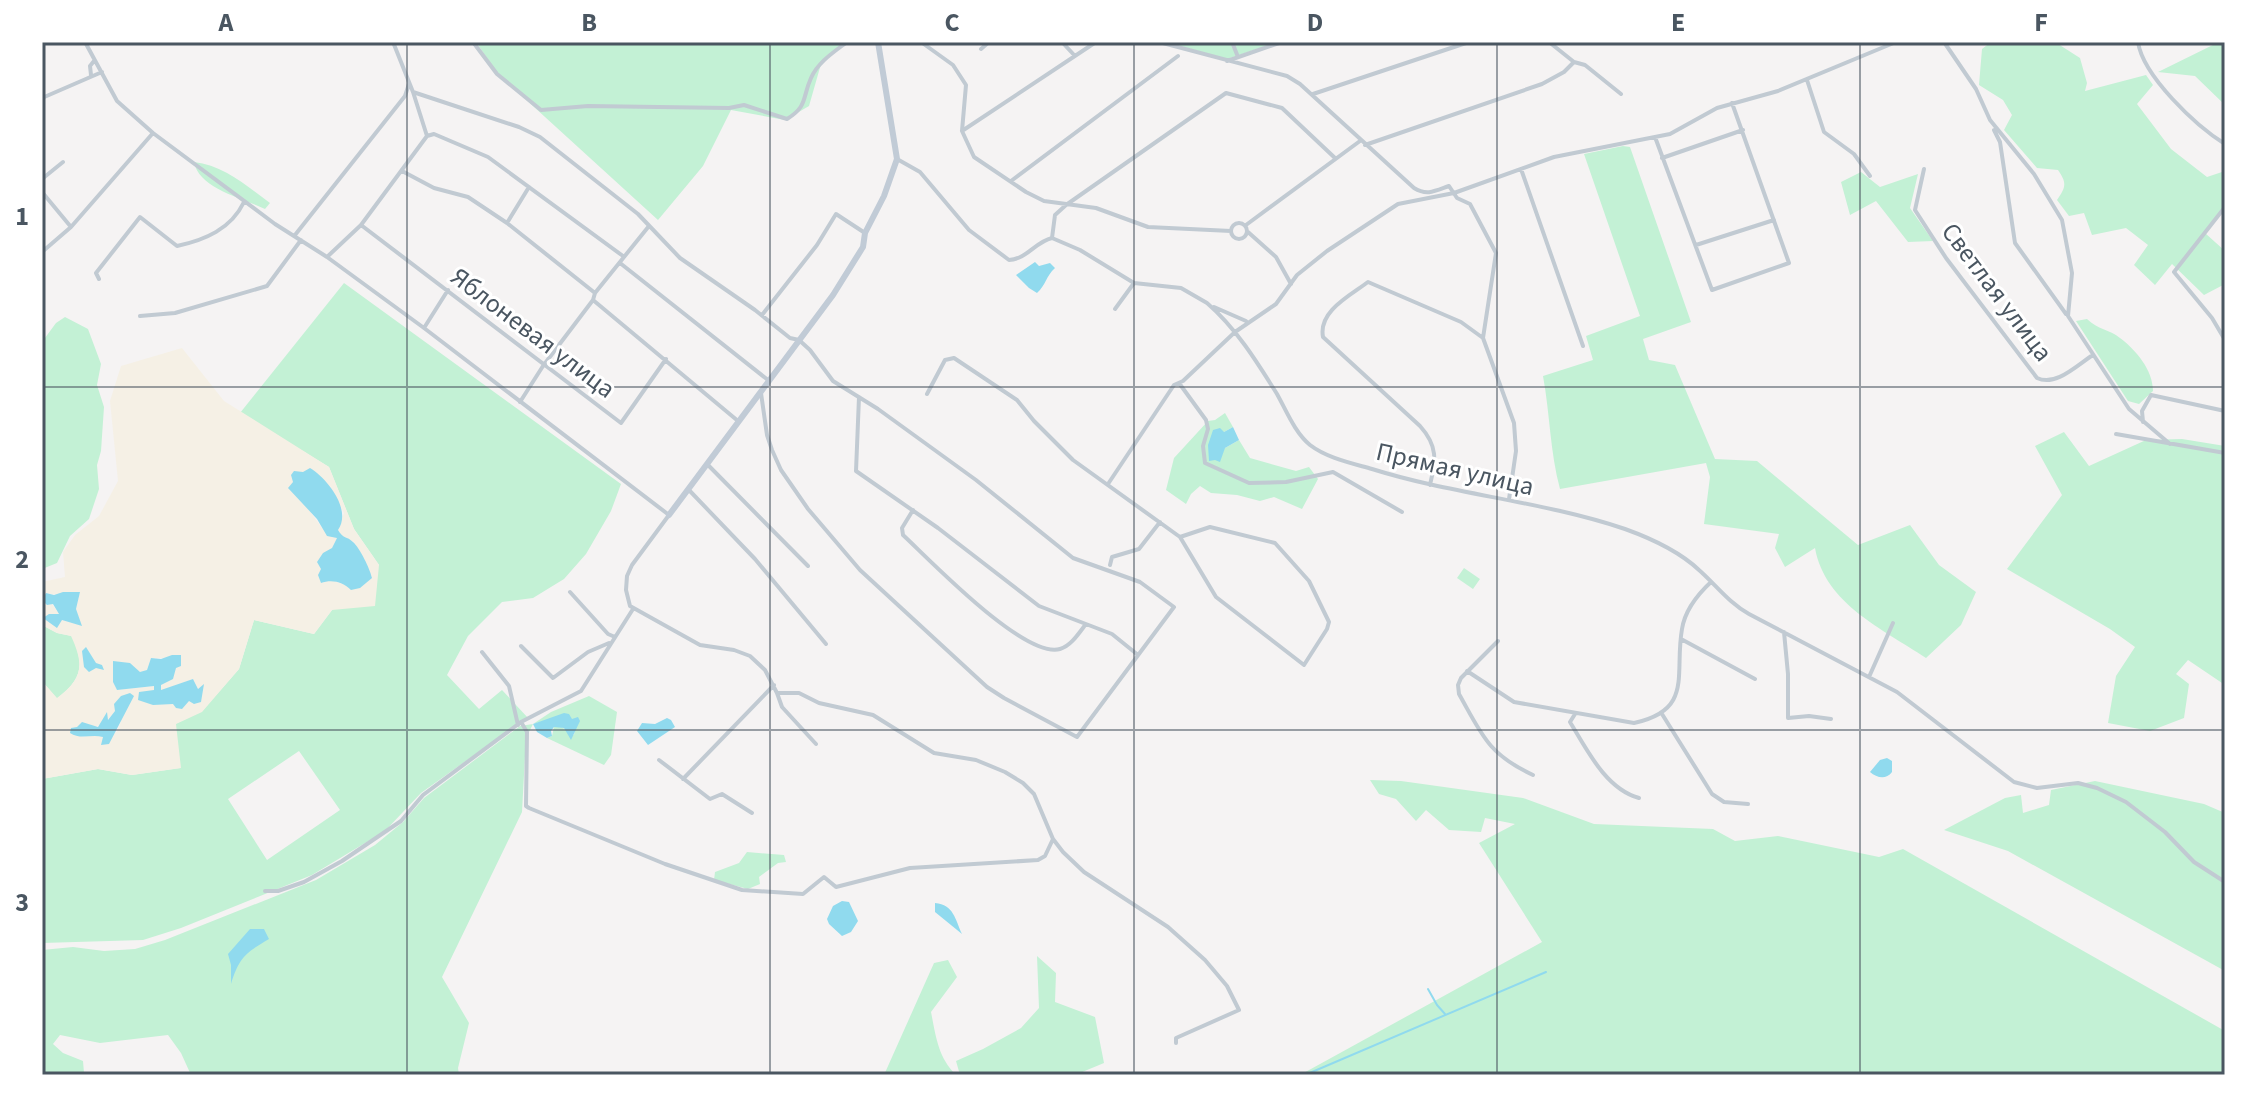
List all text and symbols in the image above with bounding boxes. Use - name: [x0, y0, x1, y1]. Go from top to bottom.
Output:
- text: A: [218, 4, 235, 41]
- text: B: [581, 4, 597, 41]
- text: C: [944, 4, 960, 41]
- text: D: [1307, 4, 1323, 41]
- text: E: [1671, 4, 1685, 41]
- text: F: [2034, 4, 2048, 41]
- text: 1: [15, 198, 29, 235]
- street label: Светлая улица: [1932, 215, 2062, 369]
- street label: Яблоневая улица: [443, 259, 623, 407]
- street label: Прямая улица: [1372, 433, 1538, 505]
- text: 2: [15, 541, 29, 578]
- text: 3: [15, 884, 29, 921]

